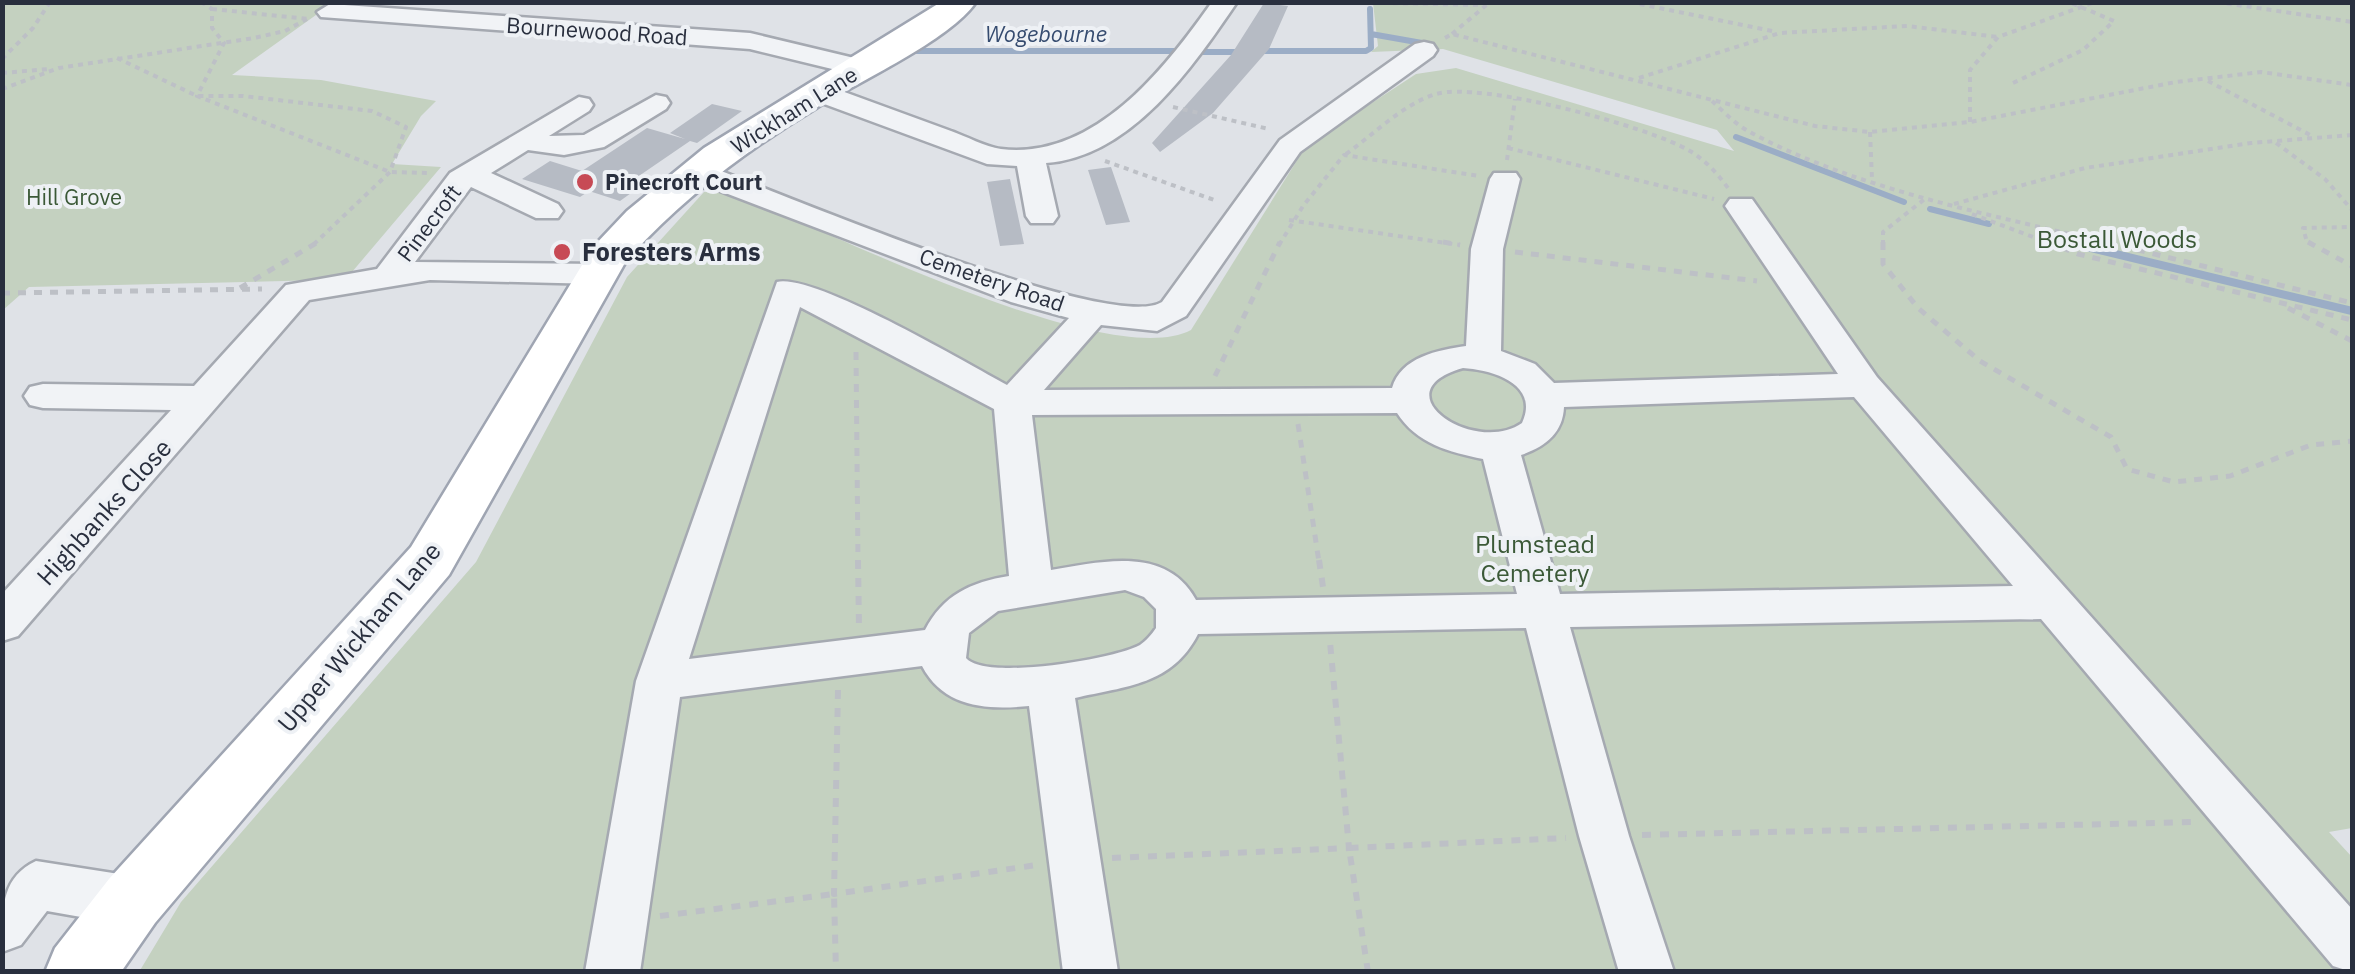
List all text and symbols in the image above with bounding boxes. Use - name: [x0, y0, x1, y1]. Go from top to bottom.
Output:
- street label: Bournewood Road: [505, 10, 689, 51]
- water label: Wogebourne: [985, 19, 1107, 48]
- street label: Wickham Lane: [725, 59, 862, 160]
- place label: Pinecroft Court: [605, 167, 762, 196]
- marker: Pinecroft Court: [574, 171, 596, 193]
- street label: Pinecroft: [390, 178, 467, 267]
- park label: Hill Grove: [26, 182, 122, 211]
- park label: Bostall Woods: [2037, 222, 2197, 255]
- place label: Foresters Arms: [582, 235, 761, 268]
- marker: Foresters Arms: [551, 241, 573, 263]
- street label: Cemetery Road: [916, 241, 1069, 318]
- street label: Highbanks Close: [29, 431, 178, 592]
- park label: Plumstead Cemetery: [1475, 527, 1595, 589]
- street label: Upper Wickham Lane: [269, 535, 448, 738]

